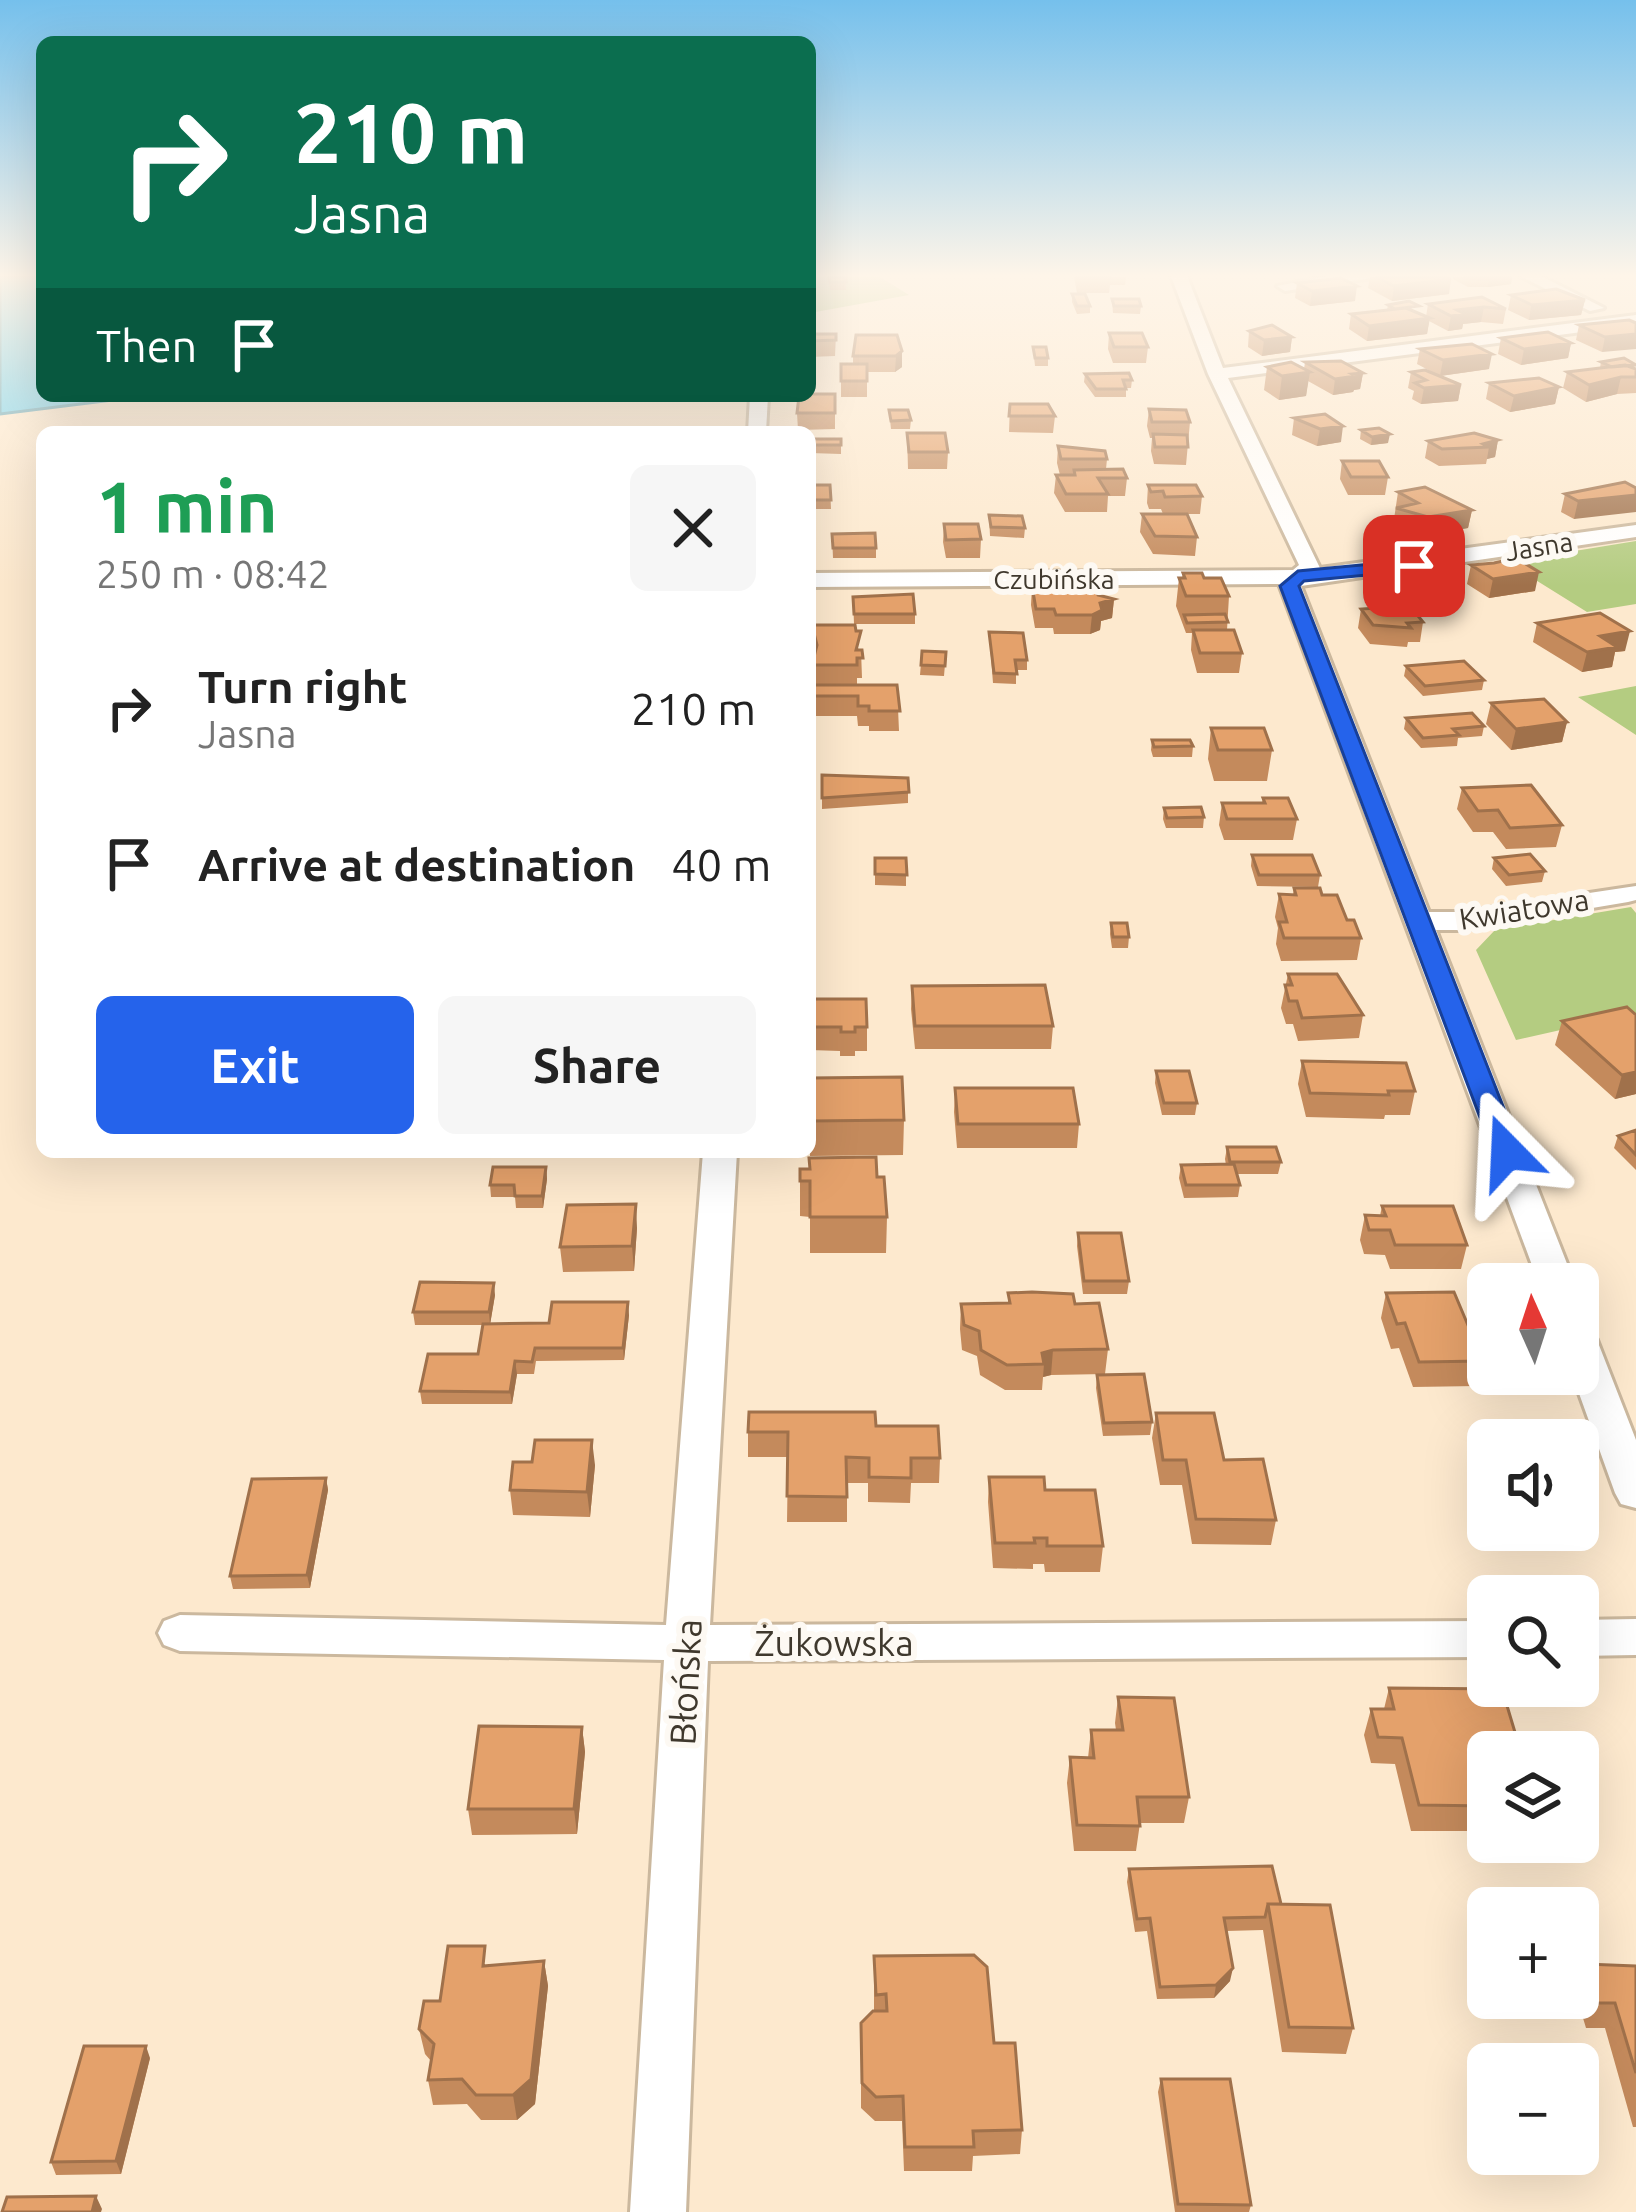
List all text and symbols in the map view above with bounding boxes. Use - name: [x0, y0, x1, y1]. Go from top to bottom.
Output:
- icon: right: [96, 84, 252, 240]
- text: 210 m: [294, 85, 528, 179]
- text: Jasna: [294, 183, 430, 243]
- icon: arrive: [221, 312, 287, 378]
- text: Then: [96, 320, 197, 371]
- button: close: [630, 465, 756, 591]
- text: 1 min: [96, 466, 278, 547]
- pin: [1363, 515, 1465, 617]
- street label: Jasna: [1503, 526, 1575, 566]
- icon: arrive: [1381, 533, 1447, 599]
- text: 250 m · 08:42: [96, 552, 330, 595]
- street label: Czubińska: [993, 564, 1115, 594]
- text: Turn right: [198, 661, 407, 712]
- icon: right: [96, 675, 162, 741]
- text: 210 m: [631, 683, 756, 734]
- text: Jasna: [198, 712, 296, 755]
- icon: arrive: [96, 831, 162, 897]
- text: Arrive at destination: [198, 839, 635, 890]
- text: 40 m: [671, 839, 771, 890]
- street label: Kwiatowa: [1457, 882, 1591, 936]
- button: Exit: [96, 996, 414, 1134]
- button: Share: [438, 996, 756, 1134]
- position arrow: [1444, 1089, 1570, 1215]
- north arrow: [1467, 1263, 1599, 1395]
- map controls: [1467, 1263, 1599, 2175]
- button: sound: [1467, 1419, 1599, 1551]
- button: search: [1467, 1575, 1599, 1707]
- street label: Błońska: [661, 1618, 709, 1746]
- street label: Żukowska: [754, 1622, 914, 1663]
- button: layers: [1467, 1731, 1599, 1863]
- button: +: [1467, 1887, 1599, 2019]
- button: −: [1467, 2043, 1599, 2175]

